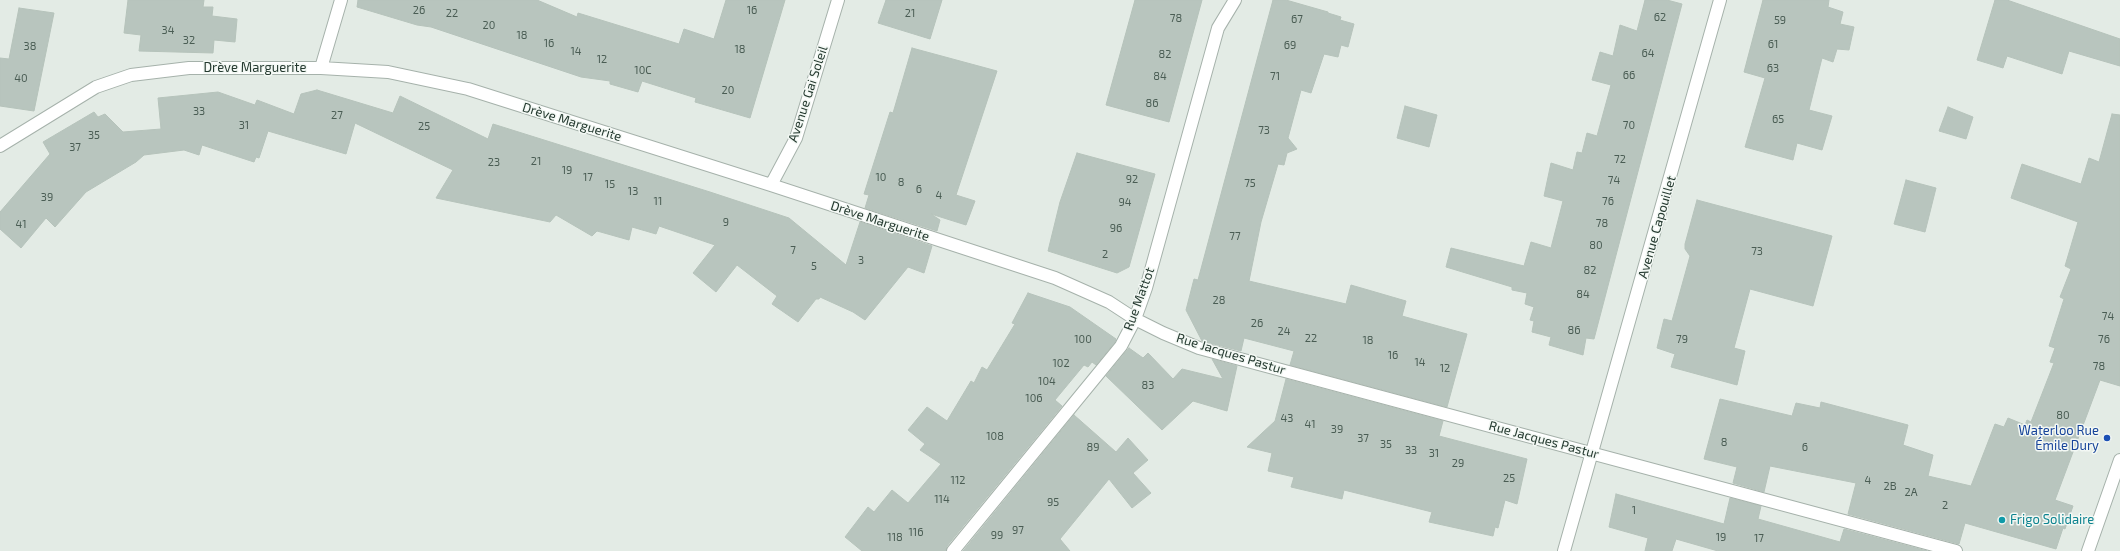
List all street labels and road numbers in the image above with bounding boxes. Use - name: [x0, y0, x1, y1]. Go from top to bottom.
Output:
- street label: Avenue Gai Soleil: [785, 44, 831, 144]
- street label: Drève Marguerite: [203, 60, 307, 76]
- street label: Drève Marguerite: [520, 99, 624, 145]
- street label: Avenue Capouillet: [1635, 174, 1679, 280]
- street label: Drève Marguerite: [829, 198, 931, 244]
- street label: Rue Mattot: [1120, 265, 1158, 333]
- street label: Rue Jacques Pastur: [1175, 330, 1287, 378]
- street label: Rue Jacques Pastur: [1487, 418, 1601, 462]

